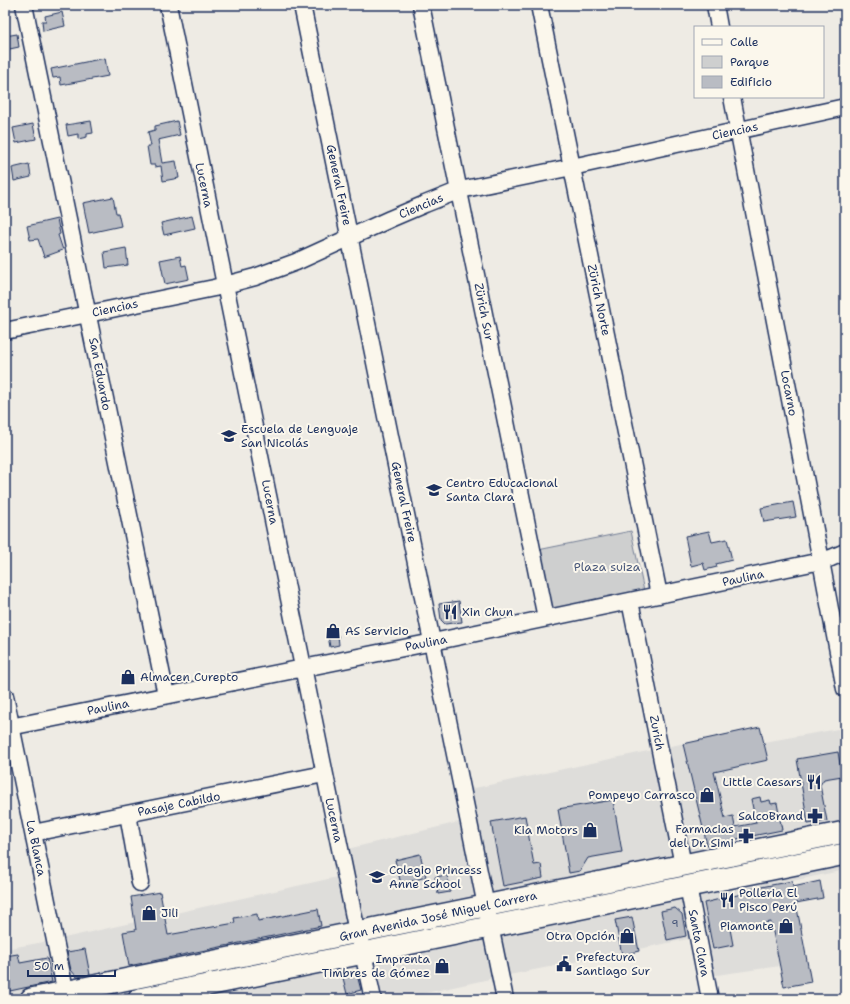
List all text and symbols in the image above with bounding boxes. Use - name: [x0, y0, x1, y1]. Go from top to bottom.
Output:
- legend: [694, 26, 824, 98]
- text: Calle: [730, 34, 759, 50]
- text: Parque: [730, 54, 769, 70]
- text: Edificio: [730, 74, 772, 90]
- street label: Ciencias: [710, 118, 760, 144]
- street label: General Freire: [323, 143, 355, 227]
- street label: Lucerna: [191, 161, 217, 209]
- street label: Ciencias: [396, 189, 446, 223]
- street label: Zürich Norte: [584, 263, 614, 338]
- street label: Zürich Sur: [471, 282, 498, 343]
- street label: Ciencias: [90, 295, 140, 321]
- street label: San Eduardo: [85, 336, 115, 412]
- street label: Locarno: [777, 369, 801, 417]
- place label: Escuela de Lenguaje San Nicolás: [241, 421, 359, 451]
- school or university icon: Escuela de Lenguaje San Nicolás: [220, 427, 238, 445]
- street label: General Freire: [388, 460, 420, 544]
- place label: Centro Educacional Santa Clara: [446, 475, 558, 505]
- street label: Lucerna: [258, 478, 282, 526]
- school or university icon: Centro Educacional Santa Clara: [425, 481, 443, 499]
- park label: Plaza suiza: [574, 559, 641, 575]
- street label: Paulina: [721, 566, 766, 590]
- restaurant icon: Xin Chun: [441, 603, 459, 621]
- place label: Xin Chun: [462, 604, 513, 620]
- shop icon: AS Servicio: [324, 622, 342, 640]
- place label: AS Servicio: [345, 623, 409, 639]
- street label: Paulina: [404, 631, 449, 655]
- shop icon: Almacen Curepto: [119, 668, 137, 686]
- place label: Almacen Curepto: [140, 669, 238, 685]
- street label: Paulina: [86, 695, 131, 719]
- street label: Zurich: [646, 714, 668, 752]
- restaurant icon: Little Caesars: [805, 773, 823, 791]
- place label: Little Caesars: [723, 774, 802, 790]
- shop icon: Pompeyo Carrasco: [698, 786, 716, 804]
- place label: Pompeyo Carrasco: [588, 787, 695, 803]
- street label: Pasaje Cabildo: [136, 788, 222, 820]
- street label: Lucerna: [321, 796, 347, 844]
- pharmacy icon: SalcoBrand: [806, 807, 824, 825]
- place label: SalcoBrand: [738, 808, 803, 824]
- street label: La Blanca: [22, 818, 50, 878]
- shop icon: Kia Motors: [581, 821, 599, 839]
- place label: Farmacias del Dr. Simi: [669, 821, 734, 851]
- place label: Kia Motors: [514, 822, 578, 838]
- pharmacy icon: Farmacias del Dr. Simi: [737, 827, 755, 845]
- place label: Colegio Princess Anne School: [389, 862, 482, 892]
- school or university icon: Colegio Princess Anne School: [368, 868, 386, 886]
- place label: Polleria El Pisco Perú: [739, 885, 798, 915]
- street label: Gran Avenida José Miguel Carrera: [338, 887, 539, 945]
- restaurant icon: Polleria El Pisco Perú: [718, 891, 736, 909]
- shop icon: Jili: [140, 904, 158, 922]
- place label: Jili: [161, 905, 178, 921]
- street label: Santa Clara: [685, 908, 713, 979]
- house number: 9: [672, 917, 679, 930]
- shop icon: Piamonte: [777, 917, 795, 935]
- place label: Piamonte: [720, 918, 774, 934]
- shop icon: Otra Opción: [618, 927, 636, 945]
- place label: Otra Opción: [546, 928, 615, 944]
- place label: Prefectura Santiago Sur: [576, 949, 651, 979]
- place label: Imprenta Timbres de Gómez: [322, 951, 431, 981]
- scale bar: [28, 952, 115, 978]
- public building icon: Prefectura Santiago Sur: [555, 955, 573, 973]
- shop icon: Imprenta Timbres de Gómez: [433, 957, 451, 975]
- text: 50 m: [34, 958, 64, 974]

